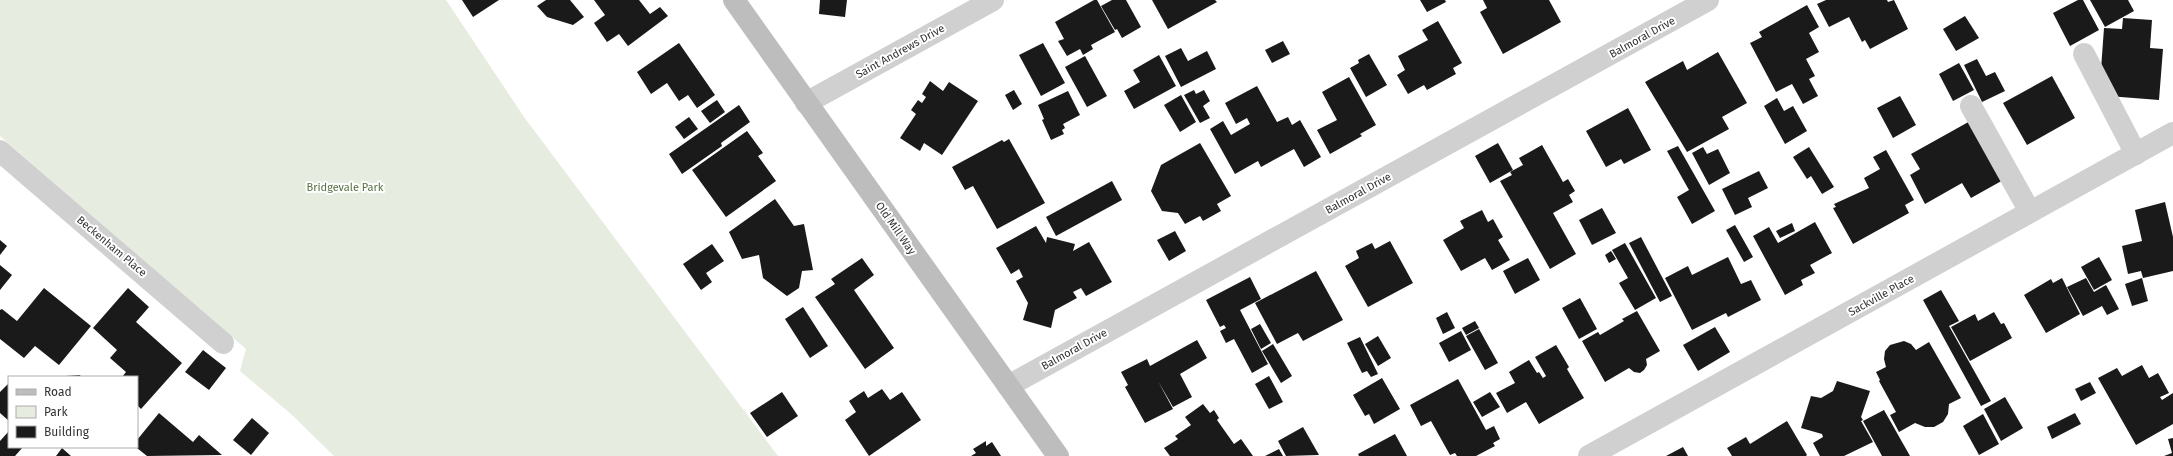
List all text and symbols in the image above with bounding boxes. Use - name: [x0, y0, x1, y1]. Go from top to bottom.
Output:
- street label: Balmoral Drive: [1607, 14, 1677, 61]
- street label: Saint Andrews Drive: [854, 22, 947, 81]
- street label: Balmoral Drive: [1323, 170, 1393, 217]
- park label: Bridgevale Park: [307, 181, 384, 194]
- street label: Old Mill Way: [873, 199, 919, 258]
- street label: Beckenham Place: [74, 213, 149, 279]
- street label: Sackville Place: [1846, 272, 1916, 319]
- street label: Balmoral Drive: [1039, 326, 1109, 373]
- legend: [8, 376, 138, 448]
- text: Road: [44, 385, 72, 399]
- text: Park: [44, 405, 68, 419]
- text: Building: [44, 425, 90, 439]

